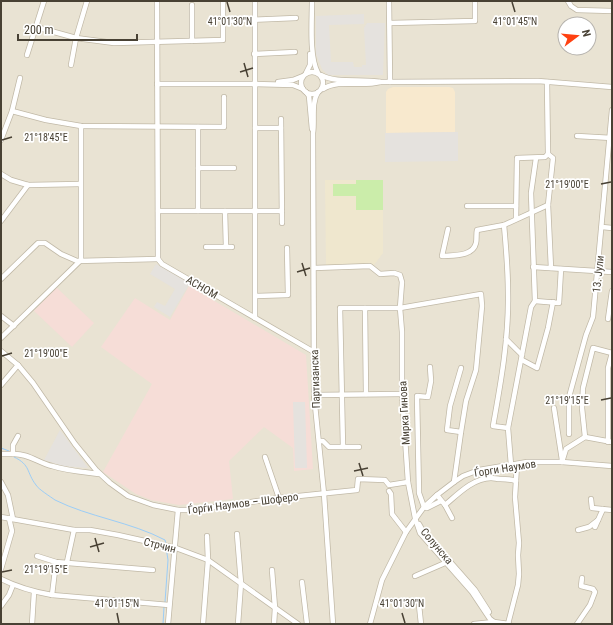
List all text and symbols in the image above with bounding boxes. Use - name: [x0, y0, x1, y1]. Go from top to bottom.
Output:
- scale bar: [18, 16, 137, 42]
- text: 41°01'30"N: [208, 16, 252, 27]
- text: 41°01'45"N: [493, 16, 537, 27]
- north arrow: [557, 16, 597, 56]
- text: 200 m: [24, 23, 54, 37]
- text: N: [579, 28, 593, 39]
- text: 21°18'45"E: [24, 132, 68, 143]
- text: 21°19'00"E: [545, 179, 589, 190]
- street label: 13. Јули: [590, 255, 607, 293]
- street label: АСНОМ: [184, 273, 220, 302]
- text: 21°19'00"E: [24, 348, 68, 359]
- street label: Партизанска: [308, 349, 323, 409]
- street label: Мирка Гинова: [396, 381, 413, 445]
- text: 21°19'15"E: [545, 395, 589, 406]
- street label: Ѓорги Наумов: [473, 457, 537, 480]
- street label: Ѓорѓи Наумов – Шоферо: [187, 490, 299, 517]
- street label: Солунска: [418, 526, 455, 567]
- street label: Стрчин: [142, 535, 177, 556]
- text: 21°19'15"E: [24, 564, 68, 575]
- text: 41°01'15"N: [95, 598, 139, 609]
- text: 41°01'30"N: [380, 598, 424, 609]

